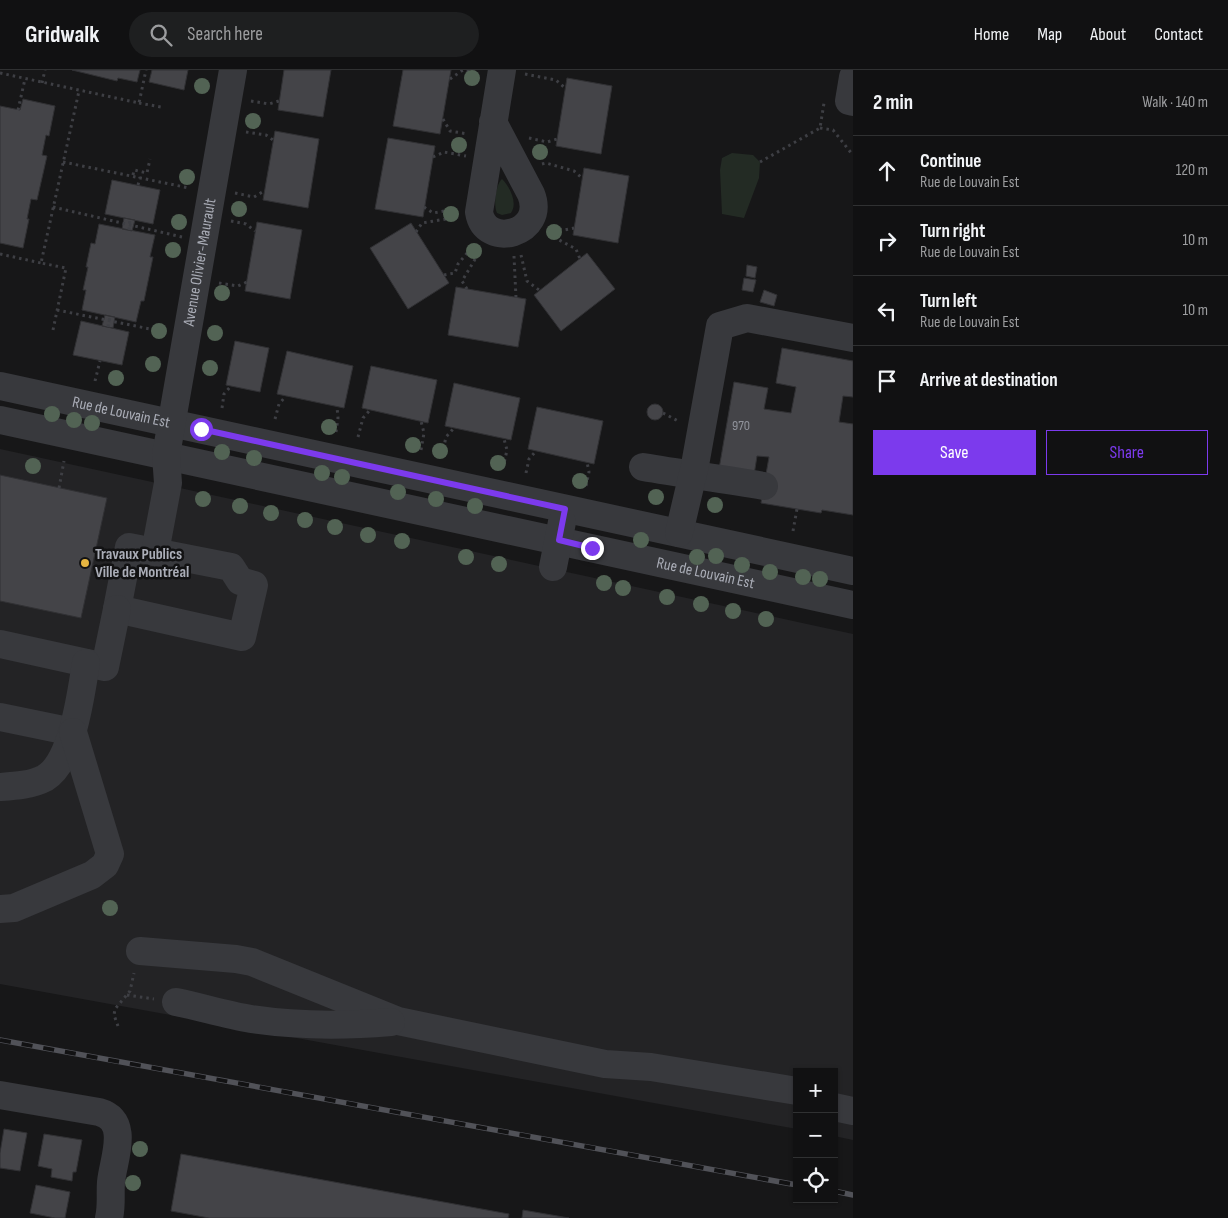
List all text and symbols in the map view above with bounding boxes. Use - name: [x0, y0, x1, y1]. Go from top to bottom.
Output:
- search box: [129, 12, 479, 57]
- text: Gridwalk: [25, 20, 99, 49]
- icon: search: [147, 21, 175, 49]
- text: Search here: [187, 23, 263, 46]
- text: Home: [974, 24, 1009, 45]
- text: Map: [1037, 24, 1062, 45]
- text: About: [1090, 24, 1126, 45]
- text: Contact: [1154, 24, 1203, 45]
- text: 2 min: [873, 90, 913, 115]
- text: Walk · 140 m: [1142, 93, 1208, 112]
- text: Continue: [920, 150, 981, 173]
- icon: ahead: [873, 157, 901, 185]
- text: 120 m: [1176, 161, 1208, 180]
- text: Rue de Louvain Est: [920, 173, 1019, 192]
- street label: Avenue Olivier-Maurault: [179, 197, 220, 329]
- text: Turn right: [920, 220, 985, 243]
- icon: right: [873, 227, 901, 255]
- text: 10 m: [1182, 231, 1208, 250]
- text: Rue de Louvain Est: [920, 243, 1019, 262]
- text: Turn left: [920, 290, 977, 313]
- icon: left: [873, 297, 901, 325]
- text: 10 m: [1182, 301, 1208, 320]
- text: Rue de Louvain Est: [920, 313, 1019, 332]
- icon: arrive: [873, 367, 901, 395]
- text: Arrive at destination: [920, 369, 1058, 392]
- street label: Rue de Louvain Est: [70, 392, 172, 432]
- house number: 970: [732, 417, 750, 434]
- route start: [190, 418, 213, 441]
- button: Save: [873, 430, 1036, 475]
- button: Share: [1046, 430, 1208, 475]
- route end: [581, 537, 604, 560]
- place label: Travaux Publics Ville de Montréal: [95, 545, 189, 582]
- street label: Rue de Louvain Est: [655, 553, 756, 593]
- marker: Travaux Publics Ville de Montréal: [79, 557, 91, 569]
- map controls: [793, 1068, 838, 1203]
- button: +: [793, 1068, 838, 1113]
- button: −: [793, 1113, 838, 1158]
- button: locate: [793, 1158, 838, 1203]

